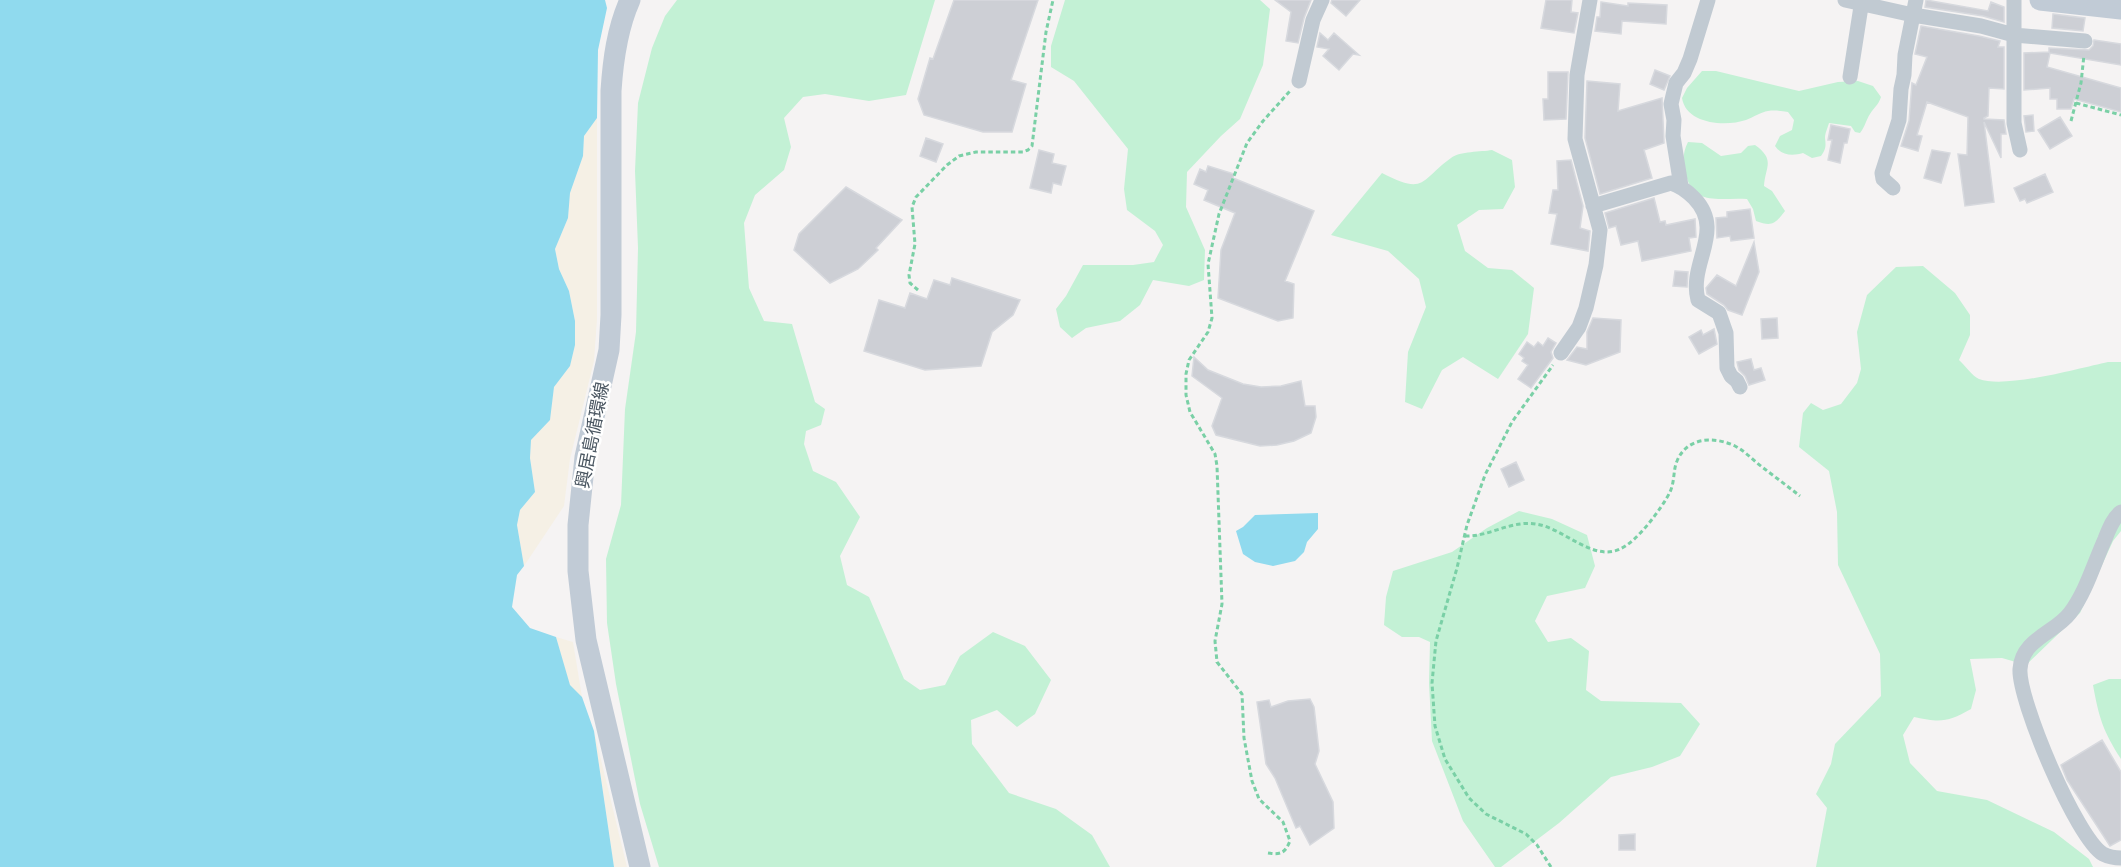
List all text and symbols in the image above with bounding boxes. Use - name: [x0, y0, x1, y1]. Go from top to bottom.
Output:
- street label: 興居島循環線: [568, 379, 616, 491]

